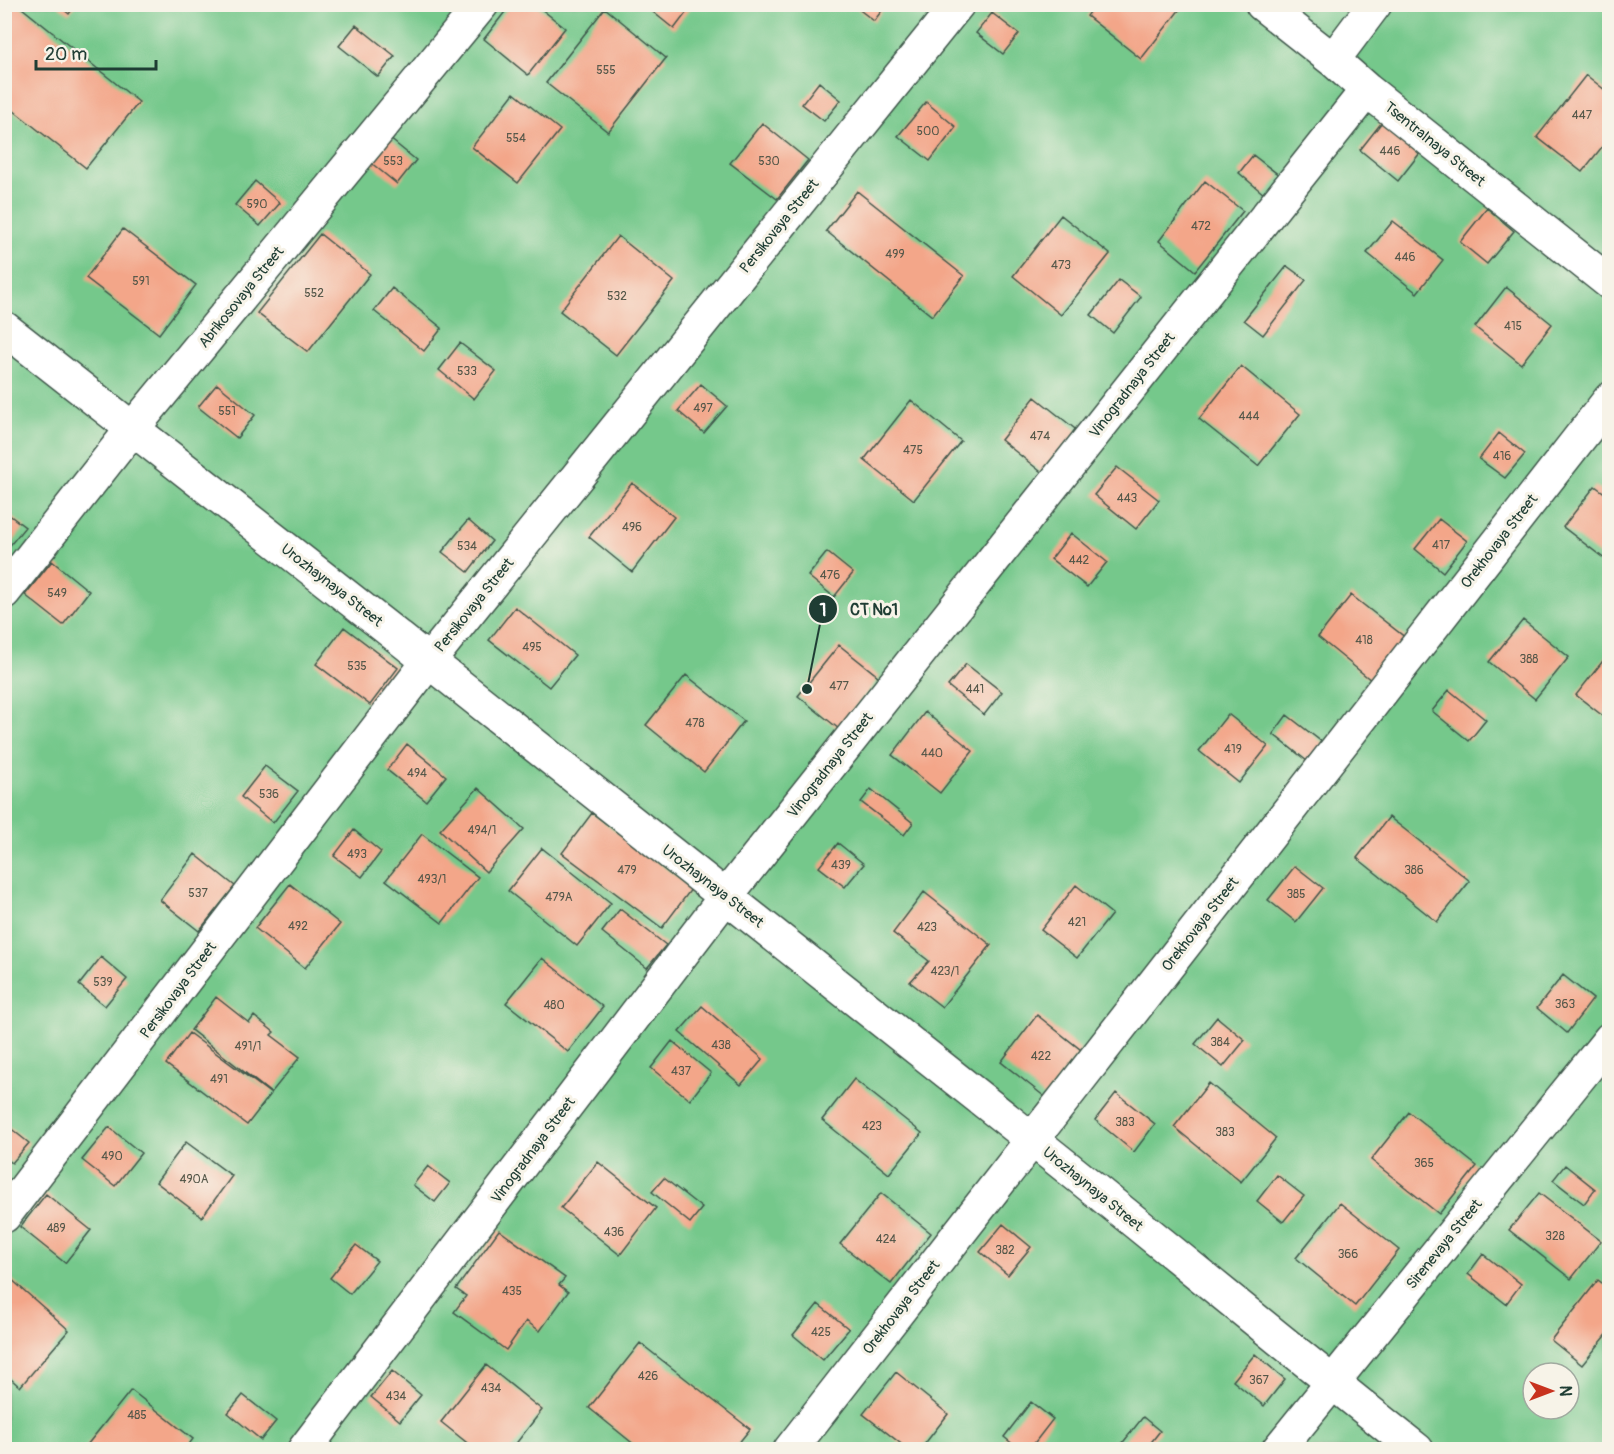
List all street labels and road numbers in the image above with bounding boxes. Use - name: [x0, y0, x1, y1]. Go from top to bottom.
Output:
- street label: Tsentralnaya Street: [1380, 98, 1490, 192]
- street label: Persikovaya Street: [736, 175, 824, 277]
- street label: Abrikosovaya Street: [195, 242, 289, 352]
- street label: Vinogradnaya Street: [1085, 328, 1180, 442]
- street label: Orekhovaya Street: [1457, 490, 1543, 592]
- street label: Urozhaynaya Street: [277, 540, 387, 632]
- street label: Persikovaya Street: [431, 554, 519, 656]
- street label: Vinogradnaya Street: [783, 708, 878, 822]
- street label: Urozhaynaya Street: [658, 841, 768, 933]
- street label: Orekhovaya Street: [1158, 873, 1244, 975]
- street label: Persikovaya Street: [136, 938, 221, 1042]
- street label: Vinogradnaya Street: [487, 1093, 580, 1207]
- street label: Urozhaynaya Street: [1038, 1143, 1148, 1236]
- street label: Sirenevaya Street: [1402, 1195, 1487, 1293]
- street label: Orekhovaya Street: [859, 1256, 945, 1358]

